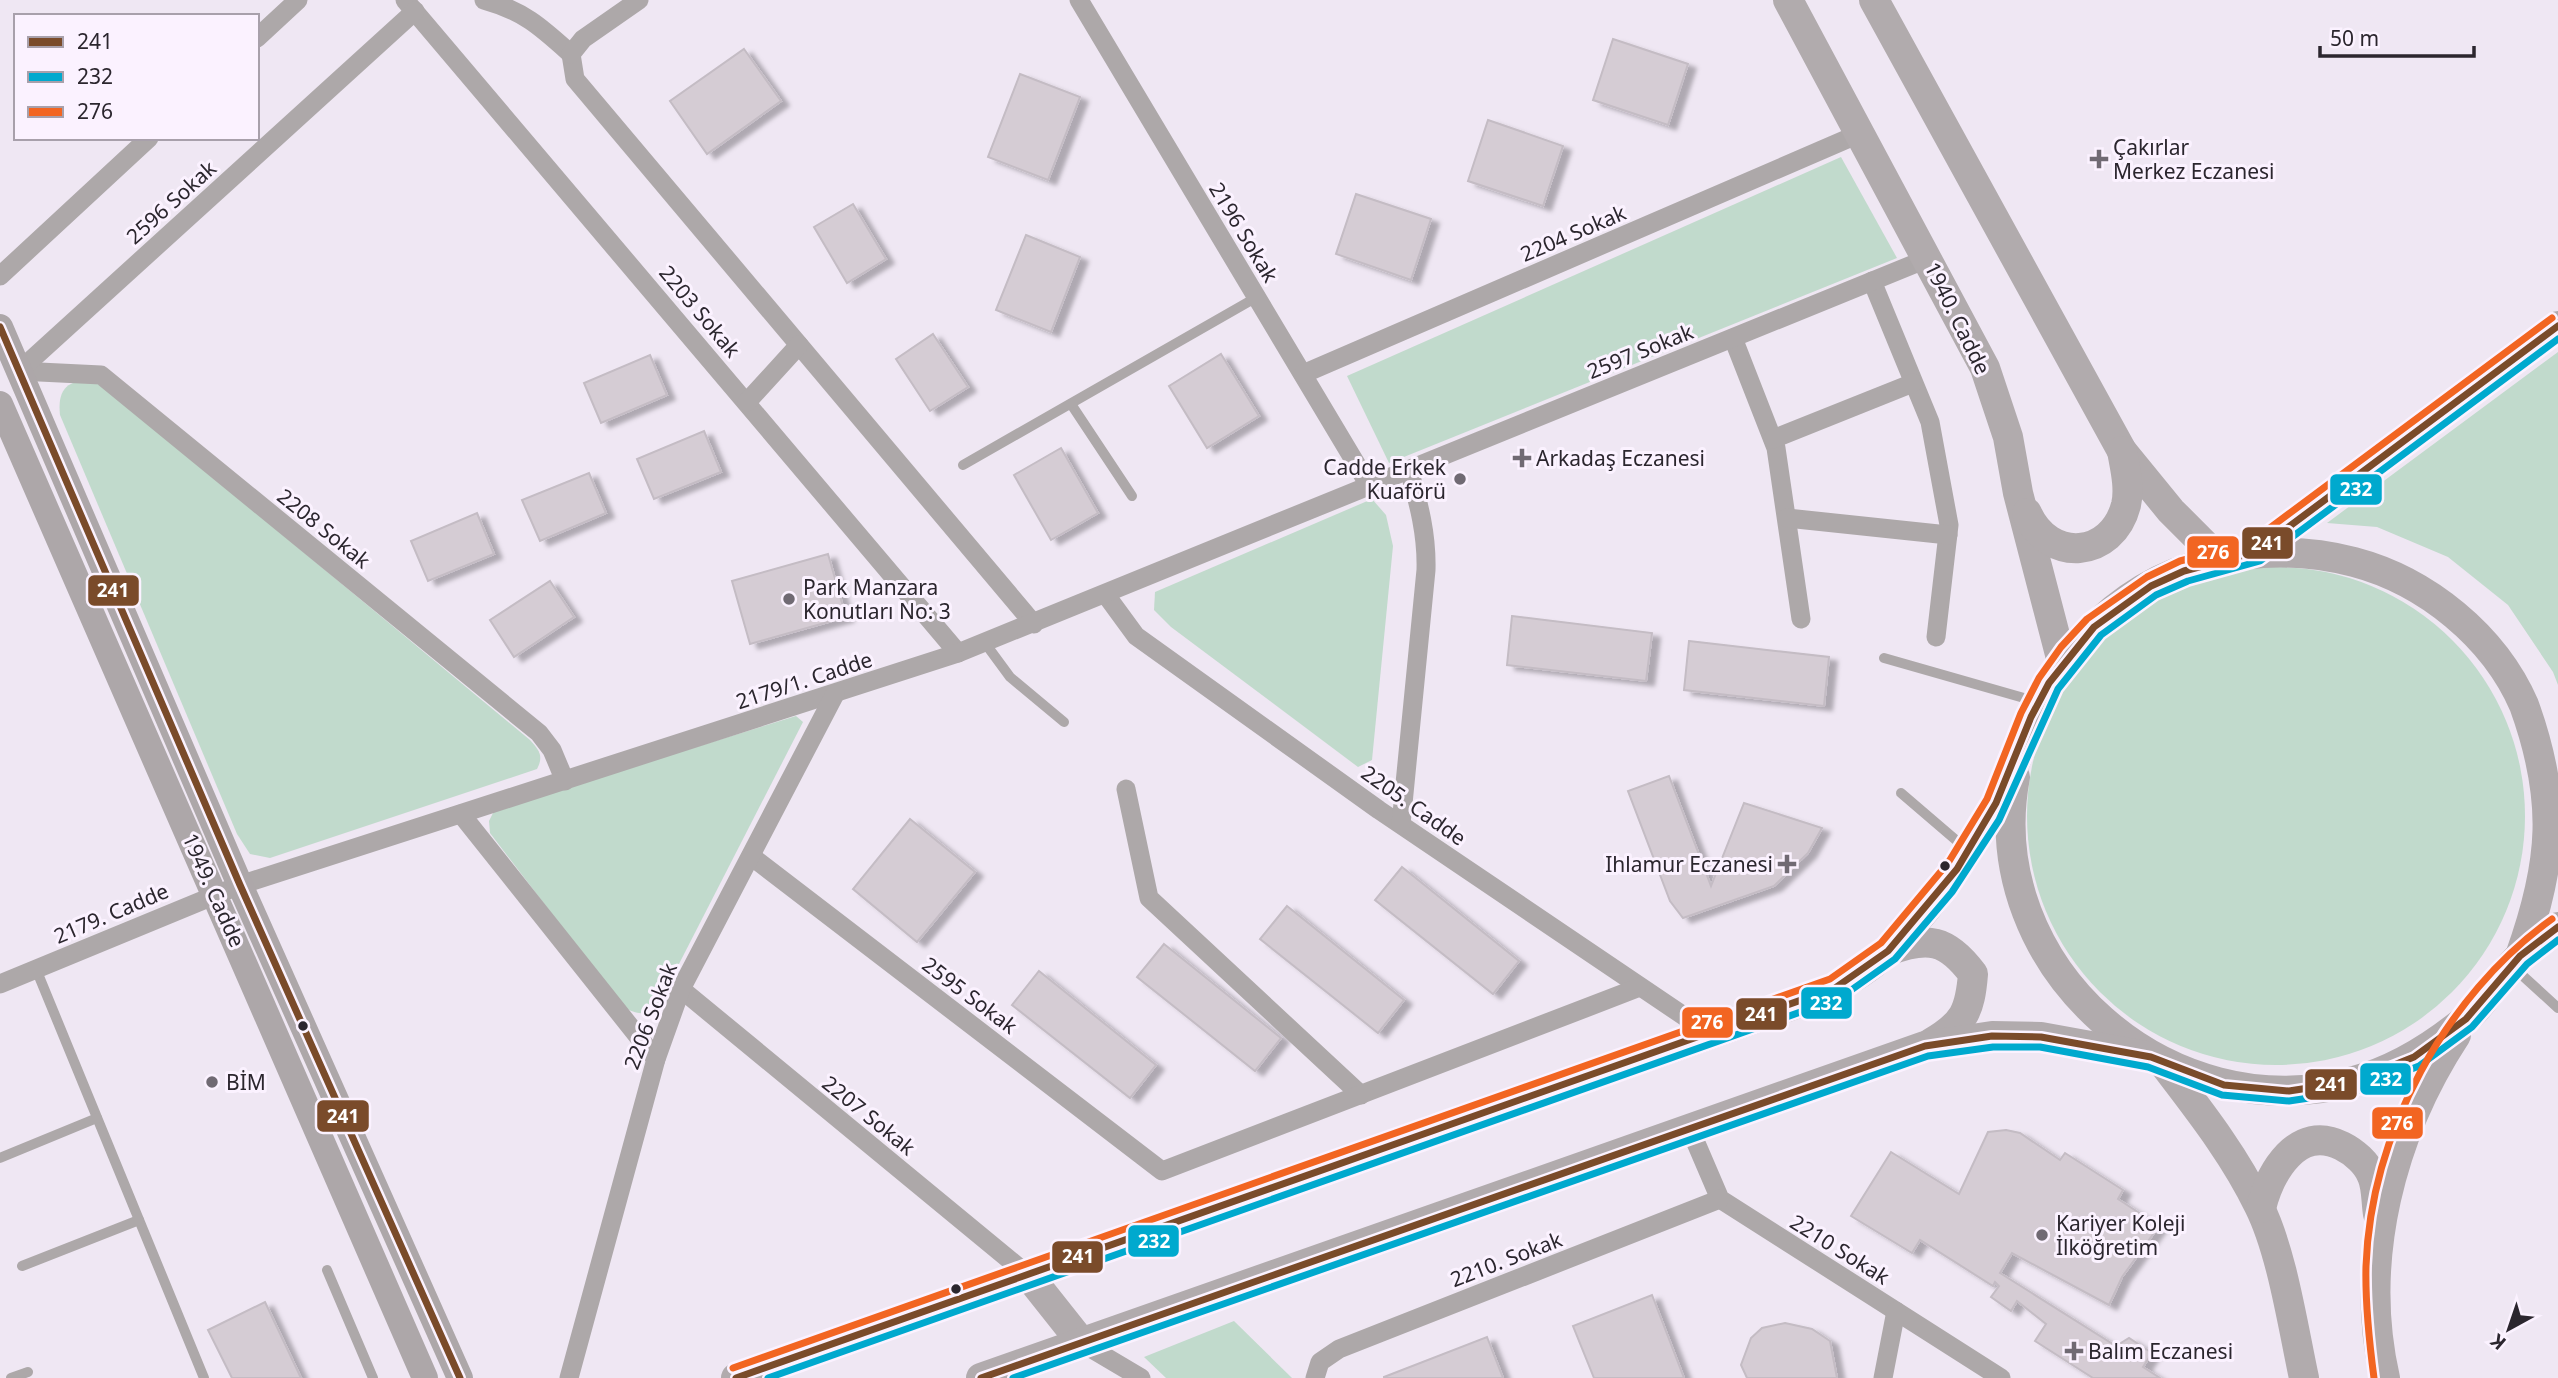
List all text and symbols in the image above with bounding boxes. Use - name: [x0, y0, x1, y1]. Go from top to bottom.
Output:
- legend: [14, 14, 259, 140]
- scale bar: [2320, 14, 2474, 58]
- text: 50 m: [2330, 24, 2379, 52]
- text: 241: [77, 27, 113, 55]
- text: 232: [77, 62, 113, 90]
- text: 276: [77, 97, 113, 125]
- place label: Çakırlar Merkez Eczanesi: [2113, 133, 2274, 185]
- marker: Çakırlar Merkez Eczanesi: [2091, 151, 2107, 167]
- street label: 2596 Sokak: [120, 154, 223, 250]
- street label: 2196 Sokak: [1203, 177, 1285, 288]
- street label: 2204 Sokak: [1516, 198, 1631, 268]
- street label: 1940. Cadde: [1919, 257, 1997, 379]
- street label: 2203 Sokak: [653, 259, 747, 363]
- street label: 2597 Sokak: [1583, 317, 1698, 385]
- place label: Arkadaş Eczanesi: [1536, 444, 1705, 472]
- marker: Arkadaş Eczanesi: [1514, 450, 1530, 466]
- place label: Cadde Erkek Kuaförü: [1323, 453, 1447, 505]
- marker: Cadde Erkek Kuaförü: [1452, 471, 1468, 487]
- line badge: 232: [2329, 473, 2383, 506]
- text: 232: [2340, 476, 2372, 502]
- street label: 2208 Sokak: [272, 482, 377, 575]
- line badge: 241: [2241, 526, 2294, 560]
- text: 241: [2251, 530, 2283, 556]
- line badge: 276: [2186, 535, 2240, 569]
- text: 276: [2197, 539, 2229, 565]
- place label: Park Manzara Konutları No: 3: [803, 573, 951, 625]
- line badge: 241: [87, 574, 140, 607]
- text: 241: [97, 577, 129, 603]
- marker: Park Manzara Konutları No: 3: [781, 591, 797, 607]
- street label: 2179/1. Cadde: [732, 645, 876, 715]
- street label: 2205. Cadde: [1356, 759, 1472, 851]
- street label: 1949. Cadde: [176, 829, 252, 951]
- place label: Ihlamur Eczanesi: [1605, 850, 1773, 878]
- marker: Ihlamur Eczanesi: [1779, 856, 1795, 872]
- unlabelled marker: [1938, 859, 1952, 873]
- street label: 2179. Cadde: [49, 876, 173, 950]
- street label: 2595 Sokak: [917, 950, 1024, 1040]
- street label: 2206 Sokak: [617, 958, 683, 1073]
- line badge: 232: [1800, 986, 1853, 1020]
- text: 232: [1810, 990, 1842, 1016]
- line badge: 241: [1735, 997, 1788, 1031]
- text: 241: [1745, 1001, 1777, 1027]
- line badge: 276: [1681, 1006, 1734, 1039]
- text: 276: [1691, 1009, 1723, 1035]
- unlabelled marker: [296, 1019, 310, 1033]
- line badge: 232: [2359, 1062, 2412, 1096]
- text: 232: [2370, 1066, 2402, 1092]
- place label: BİM: [226, 1068, 266, 1096]
- line badge: 241: [2304, 1068, 2358, 1101]
- street label: 2207 Sokak: [817, 1069, 922, 1162]
- text: 241: [2315, 1071, 2347, 1097]
- marker: BİM: [204, 1074, 220, 1090]
- line badge: 241: [316, 1099, 370, 1133]
- text: 241: [327, 1103, 359, 1129]
- line badge: 276: [2371, 1106, 2424, 1140]
- text: 276: [2381, 1110, 2413, 1136]
- street label: 2210 Sokak: [1785, 1207, 1896, 1291]
- place label: Kariyer Koleji İlköğretim: [2056, 1209, 2185, 1261]
- line badge: 232: [1127, 1224, 1180, 1258]
- street label: 2210. Sokak: [1446, 1225, 1567, 1293]
- marker: Kariyer Koleji İlköğretim: [2034, 1227, 2050, 1243]
- text: 232: [1138, 1228, 1170, 1254]
- line badge: 241: [1051, 1240, 1104, 1274]
- text: 241: [1062, 1243, 1094, 1269]
- unlabelled marker: [949, 1282, 963, 1296]
- north arrow: [2474, 1294, 2544, 1364]
- text: K: [2485, 1328, 2511, 1356]
- place label: Balım Eczanesi: [2088, 1337, 2233, 1365]
- marker: Balım Eczanesi: [2066, 1343, 2082, 1359]

